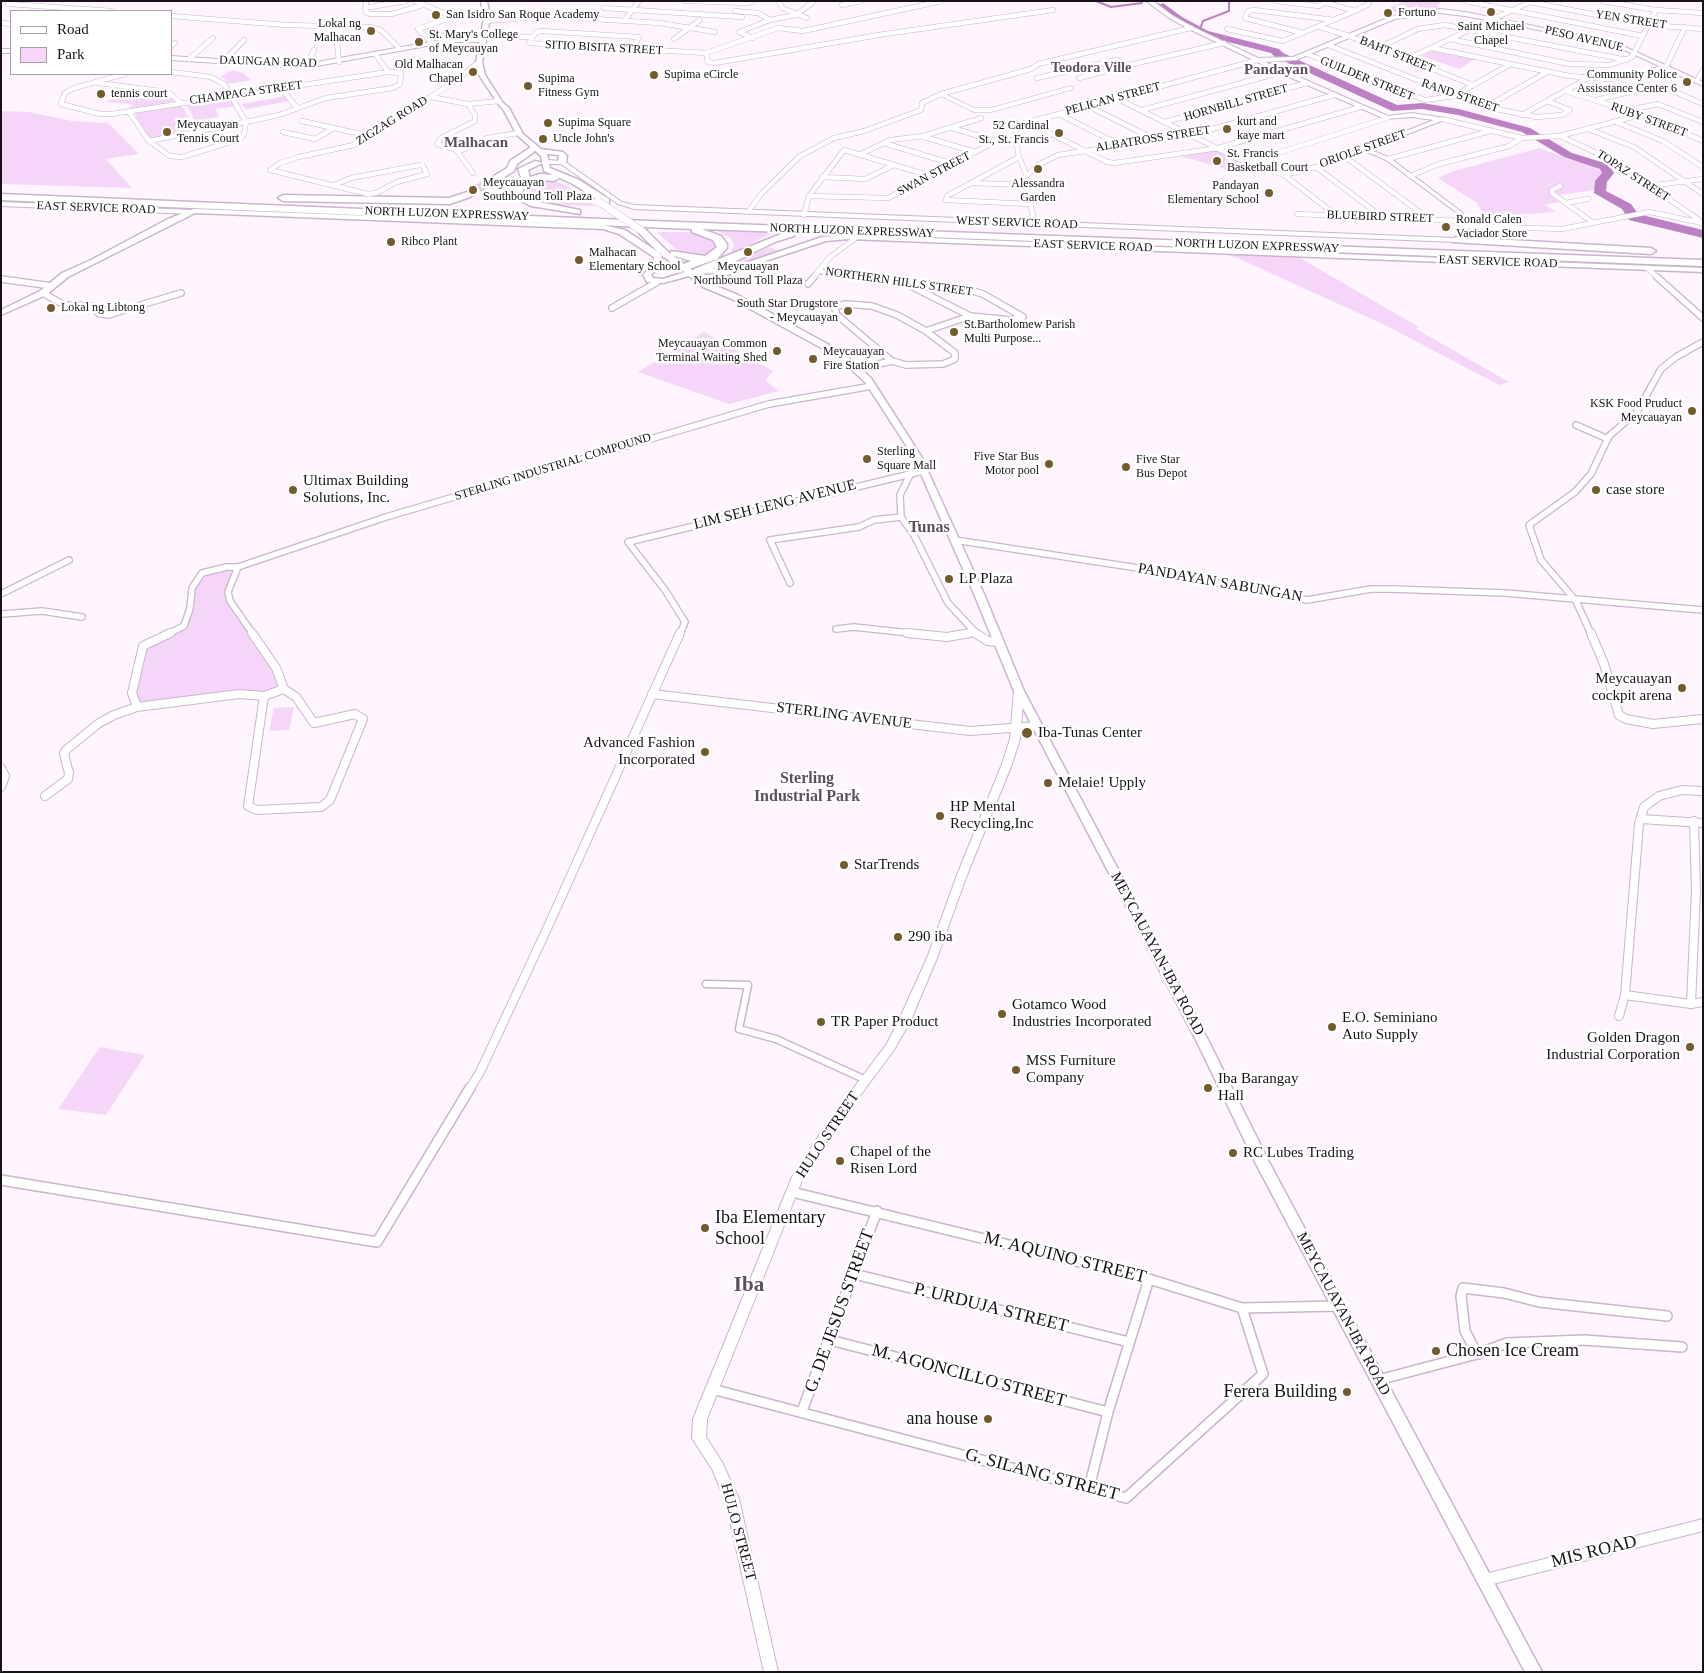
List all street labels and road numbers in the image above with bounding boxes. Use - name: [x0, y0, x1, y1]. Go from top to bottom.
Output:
- street label: YEN STREET: [1594, 7, 1668, 33]
- street label: PESO AVENUE: [1543, 23, 1625, 55]
- street label: BAHT STREET: [1357, 33, 1437, 77]
- street label: SITIO BISITA STREET: [545, 38, 663, 58]
- street label: DAUNGAN ROAD: [219, 53, 317, 71]
- street label: GUILDER STREET: [1318, 54, 1416, 104]
- street label: RAND STREET: [1419, 76, 1501, 116]
- street label: CHAMPACA STREET: [189, 78, 303, 108]
- street label: PELICAN STREET: [1064, 79, 1162, 119]
- street label: HORNBILL STREET: [1182, 81, 1290, 125]
- street label: ZIGZAG ROAD: [354, 93, 430, 149]
- street label: RUBY STREET: [1609, 99, 1689, 141]
- street label: ALBATROSS STREET: [1095, 123, 1211, 155]
- street label: ORIOLE STREET: [1318, 127, 1408, 171]
- street label: TOPAZ STREET: [1594, 147, 1672, 205]
- street label: SWAN STREET: [895, 149, 973, 199]
- street label: EAST SERVICE ROAD: [36, 199, 156, 217]
- street label: NORTH LUZON EXPRESSWAY: [364, 204, 530, 224]
- street label: BLUEBIRD STREET: [1326, 208, 1434, 226]
- street label: WEST SERVICE ROAD: [956, 214, 1078, 232]
- street label: NORTH LUZON EXPRESSWAY: [769, 221, 935, 241]
- street label: NORTH LUZON EXPRESSWAY: [1174, 236, 1340, 256]
- street label: EAST SERVICE ROAD: [1033, 237, 1153, 255]
- street label: EAST SERVICE ROAD: [1438, 253, 1558, 271]
- street label: NORTHERN HILLS STREET: [824, 265, 974, 299]
- street label: STERLING INDUSTRIAL COMPOUND: [453, 430, 653, 504]
- street label: LIM SEH LENG AVENUE: [692, 476, 858, 534]
- street label: PANDAYAN SABUNGAN: [1136, 560, 1304, 606]
- street label: STERLING AVENUE: [775, 699, 913, 733]
- street label: MEYCAUAYAN-IBA ROAD: [1106, 869, 1208, 1039]
- street label: HULO STREET: [792, 1088, 864, 1182]
- street label: G. DE JESUS STREET: [800, 1226, 880, 1396]
- street label: M. AQUINO STREET: [982, 1227, 1148, 1289]
- street label: MEYCAUAYAN-IBA ROAD: [1292, 1229, 1394, 1399]
- street label: P. URDUJA STREET: [911, 1278, 1071, 1338]
- street label: M. AGONCILLO STREET: [869, 1340, 1069, 1412]
- street label: G. SILANG STREET: [963, 1444, 1121, 1506]
- street label: HULO STREET: [716, 1481, 760, 1583]
- street label: MIS ROAD: [1549, 1531, 1639, 1573]

